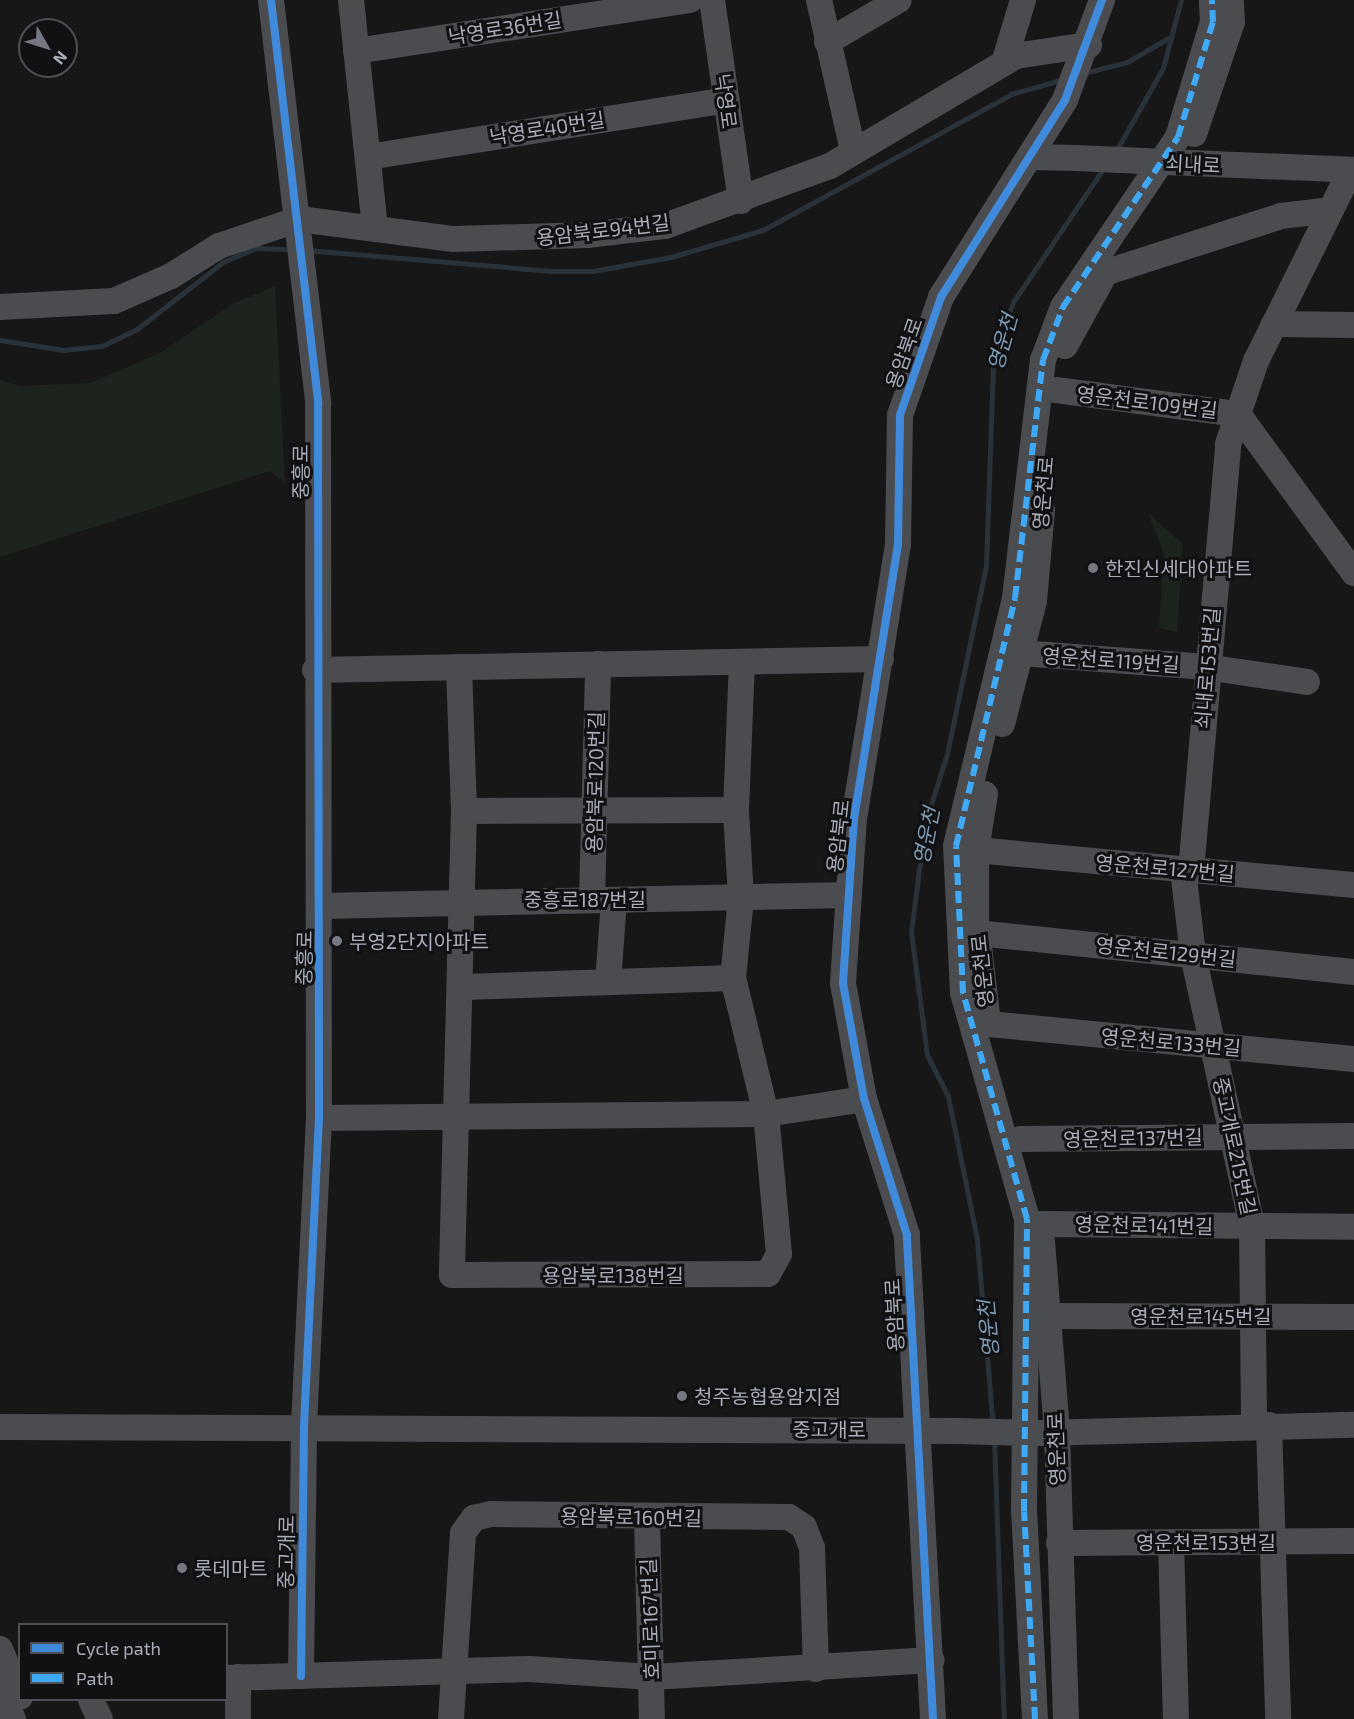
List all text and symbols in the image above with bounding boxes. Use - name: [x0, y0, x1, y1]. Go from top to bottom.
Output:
- street label: 낙영로36번길: [447, 7, 563, 49]
- north arrow: [18, 18, 78, 78]
- text: N: [50, 48, 72, 69]
- street label: 낙영로: [710, 72, 742, 130]
- street label: 낙영로40번길: [488, 107, 606, 149]
- street label: 쇠내로: [1165, 151, 1221, 177]
- street label: 용암북로94번길: [535, 210, 671, 250]
- water label: 영운천: [982, 311, 1022, 373]
- street label: 용암북로: [881, 314, 927, 392]
- street label: 영운천로109번길: [1075, 381, 1219, 423]
- street label: 중흥로: [288, 444, 312, 500]
- street label: 영운천로: [1028, 455, 1058, 531]
- place label: 한진신세대아파트: [1105, 556, 1252, 580]
- marker: 한진신세대아파트: [1086, 561, 1100, 575]
- street label: 쇠내로153번길: [1190, 606, 1224, 730]
- street label: 영운천로119번길: [1041, 643, 1181, 677]
- street label: 용암북로120번길: [582, 711, 608, 853]
- street label: 용암북로: [822, 798, 854, 874]
- water label: 영운천: [908, 805, 944, 867]
- street label: 영운천로127번길: [1094, 850, 1236, 886]
- street label: 중흥로187번길: [524, 887, 646, 911]
- place label: 부영2단지아파트: [349, 929, 489, 953]
- street label: 중흥로: [292, 930, 316, 986]
- street label: 영운천로: [966, 933, 998, 1009]
- street label: 영운천로129번길: [1095, 933, 1237, 971]
- marker: 부영2단지아파트: [330, 934, 344, 948]
- street label: 영운천로133번길: [1100, 1024, 1242, 1060]
- street label: 중고개로215번길: [1209, 1075, 1261, 1217]
- street label: 영운천로137번길: [1063, 1125, 1203, 1151]
- street label: 영운천로141번길: [1074, 1212, 1214, 1238]
- street label: 용암북로138번길: [542, 1263, 684, 1287]
- street label: 용암북로: [880, 1278, 908, 1352]
- water label: 영운천: [973, 1299, 1003, 1359]
- street label: 영운천로145번길: [1130, 1304, 1272, 1328]
- place label: 청주농협용암지점: [694, 1384, 841, 1408]
- marker: 청주농협용암지점: [675, 1389, 689, 1403]
- street label: 영운천로: [1043, 1412, 1069, 1486]
- street label: 중고개로: [792, 1417, 866, 1441]
- street label: 용암북로160번길: [560, 1504, 702, 1530]
- street label: 중고개로: [273, 1515, 299, 1589]
- street label: 영운천로153번길: [1136, 1530, 1276, 1554]
- place label: 롯데마트: [194, 1556, 268, 1580]
- street label: 호미로167번길: [636, 1558, 664, 1680]
- marker: 롯데마트: [175, 1561, 189, 1575]
- legend: [18, 1623, 228, 1701]
- text: Cycle path: [76, 1637, 161, 1659]
- text: Path: [76, 1667, 114, 1689]

